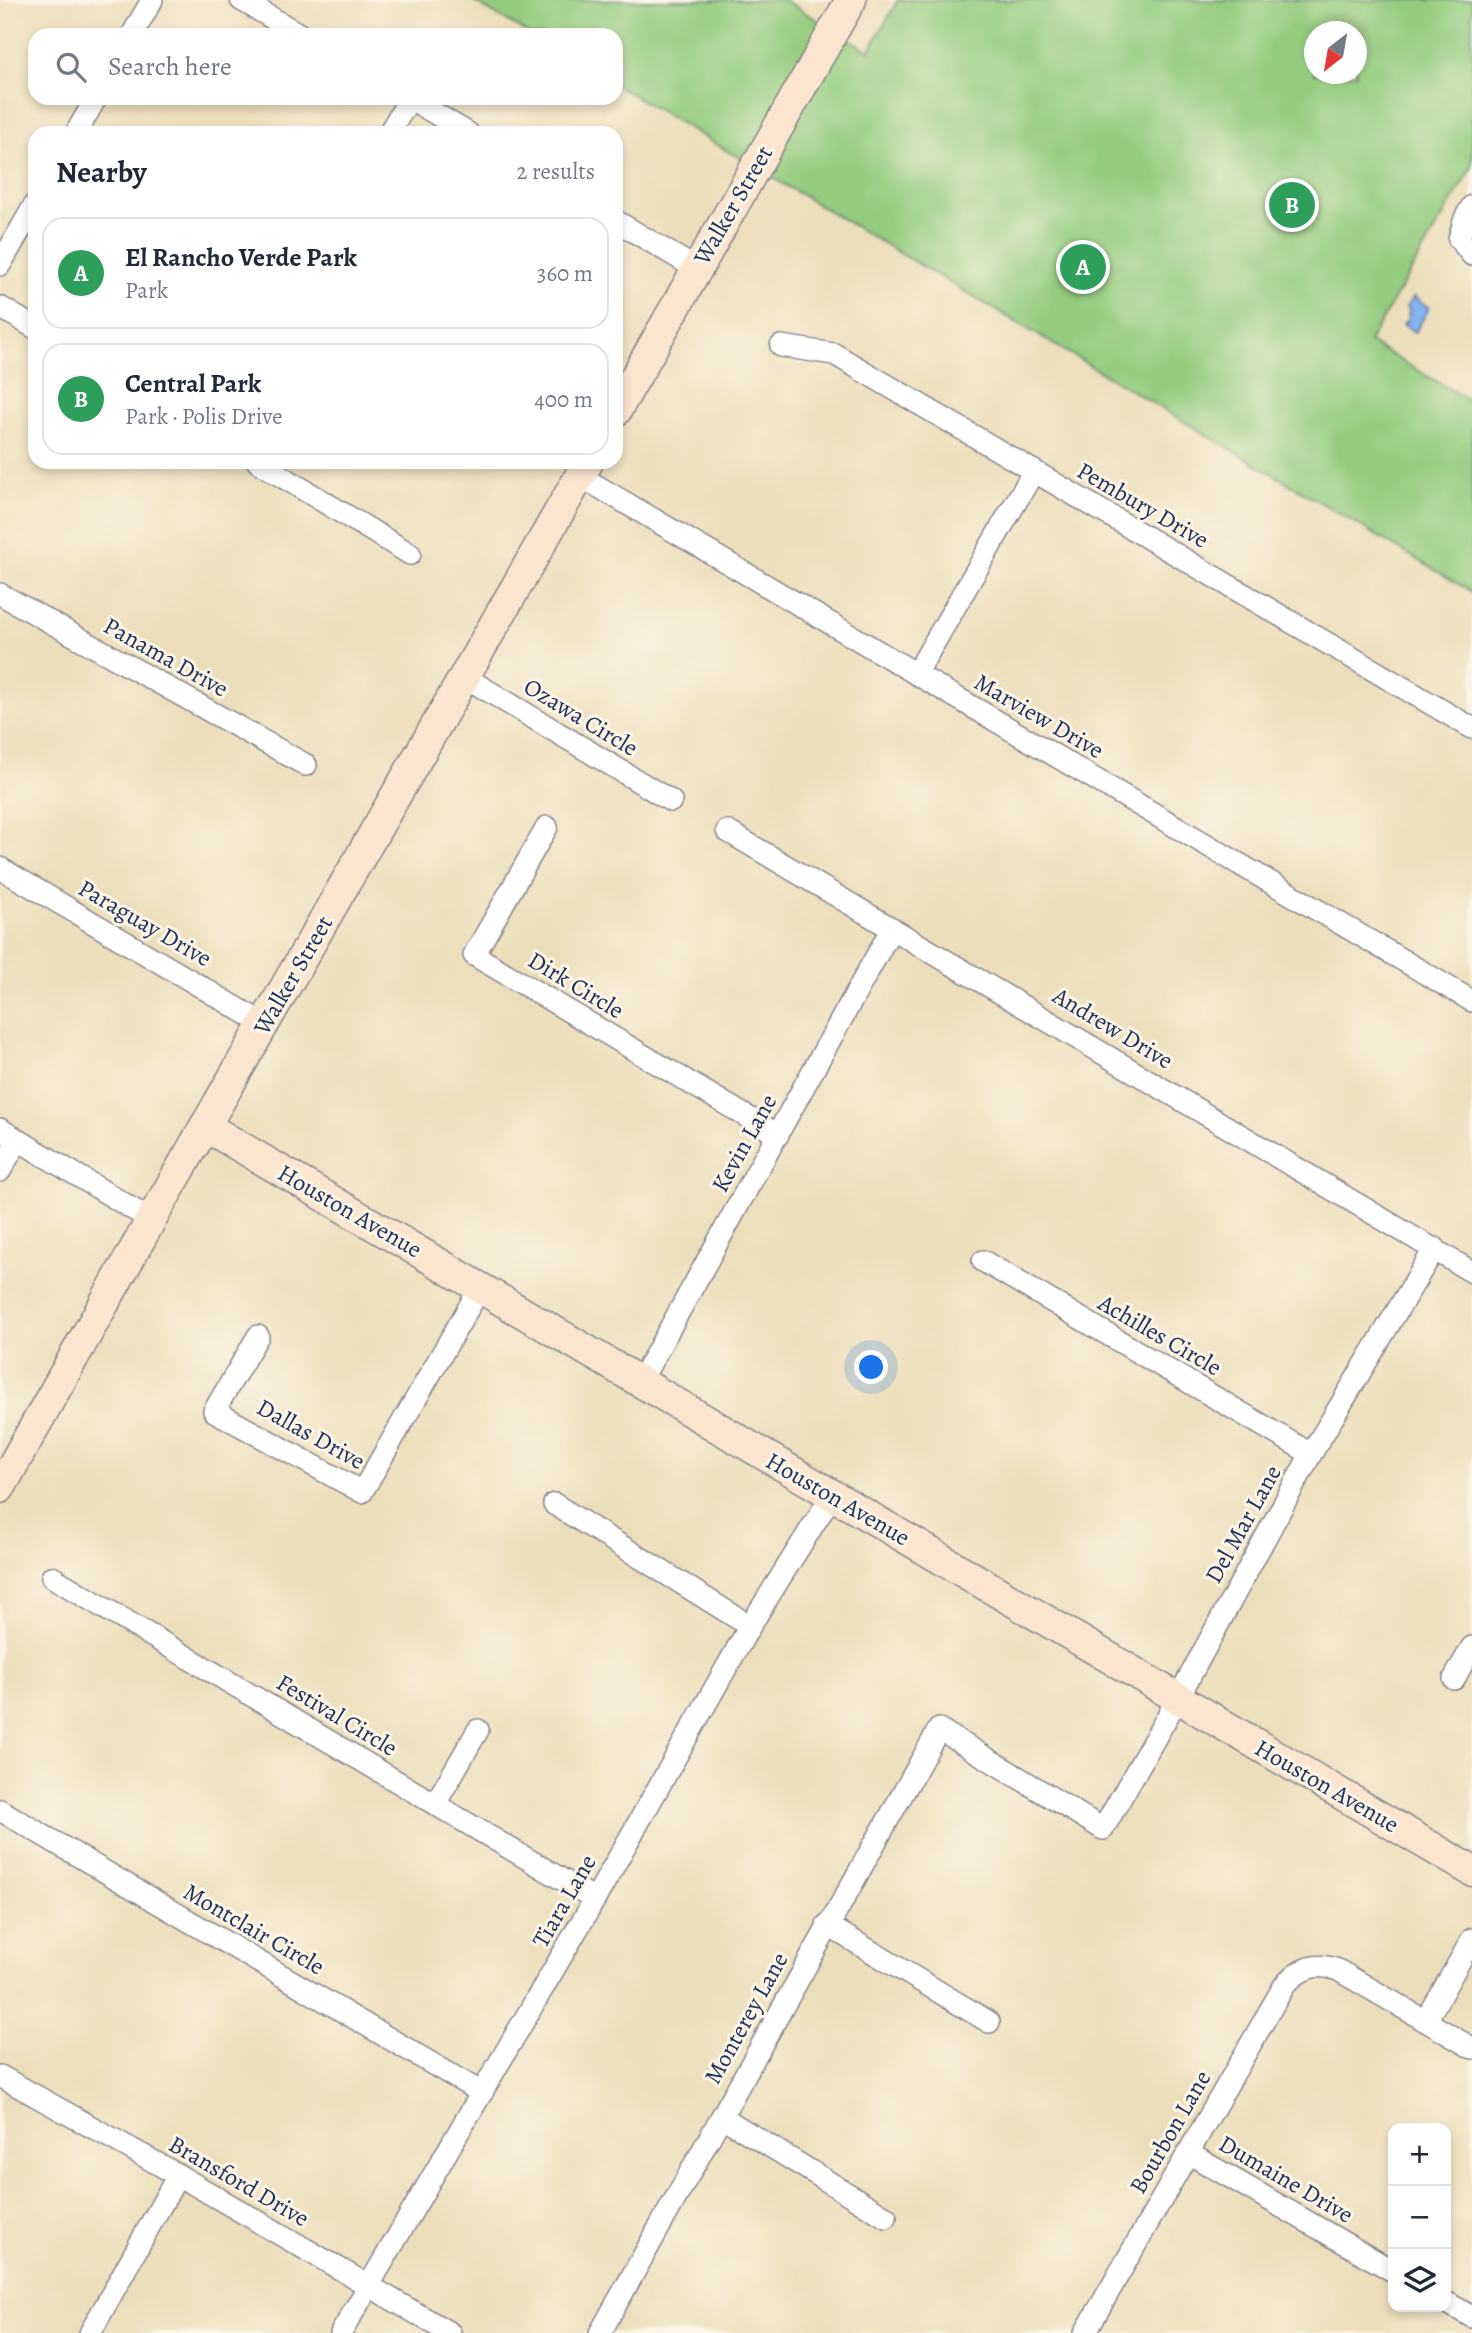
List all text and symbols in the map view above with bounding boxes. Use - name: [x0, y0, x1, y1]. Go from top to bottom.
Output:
- north arrow: [1304, 21, 1367, 84]
- search box: [28, 28, 623, 105]
- icon: search: [52, 48, 90, 86]
- text: Search here: [108, 49, 232, 84]
- street label: Walker Street: [685, 139, 780, 271]
- text: Nearby: [56, 152, 147, 192]
- text: 2 results: [517, 156, 595, 187]
- pin: B: [1269, 179, 1315, 231]
- text: El Rancho Verde Park: [125, 240, 357, 275]
- pin: A: [1060, 241, 1106, 293]
- text: A: [74, 258, 88, 289]
- text: 360 m: [537, 258, 593, 289]
- text: Park: [125, 275, 168, 306]
- text: Central Park: [125, 366, 261, 401]
- text: B: [74, 384, 88, 415]
- text: 400 m: [534, 384, 593, 415]
- text: Park · Polis Drive: [125, 401, 282, 432]
- street label: Pembury Drive: [1071, 454, 1215, 556]
- street label: Panama Drive: [98, 610, 234, 704]
- street label: Marview Drive: [968, 666, 1110, 766]
- street label: Ozawa Circle: [518, 670, 644, 764]
- street label: Paraguay Drive: [72, 872, 218, 974]
- street label: Walker Street: [245, 909, 340, 1041]
- street label: Dirk Circle: [522, 944, 630, 1026]
- street label: Andrew Drive: [1046, 979, 1179, 1076]
- street label: Kevin Lane: [704, 1088, 784, 1198]
- street label: Houston Avenue: [272, 1157, 428, 1265]
- street label: Achilles Circle: [1092, 1286, 1227, 1383]
- your location: [854, 1350, 888, 1384]
- street label: Dallas Drive: [251, 1391, 371, 1477]
- street label: Houston Avenue: [760, 1445, 916, 1553]
- street label: Del Mar Lane: [1197, 1459, 1289, 1589]
- street label: Festival Circle: [271, 1666, 403, 1764]
- street label: Houston Avenue: [1249, 1732, 1405, 1840]
- street label: Tiara Lane: [525, 1849, 603, 1953]
- street label: Montclair Circle: [178, 1876, 330, 1982]
- street label: Monterey Lane: [697, 1946, 795, 2090]
- street label: Bourbon Lane: [1122, 2064, 1218, 2200]
- map controls: [1388, 2123, 1451, 2312]
- button: +: [1388, 2123, 1451, 2186]
- street label: Bransford Drive: [163, 2128, 315, 2234]
- street label: Dumaine Drive: [1213, 2128, 1359, 2230]
- button: −: [1388, 2186, 1451, 2249]
- button: layers: [1388, 2249, 1451, 2312]

